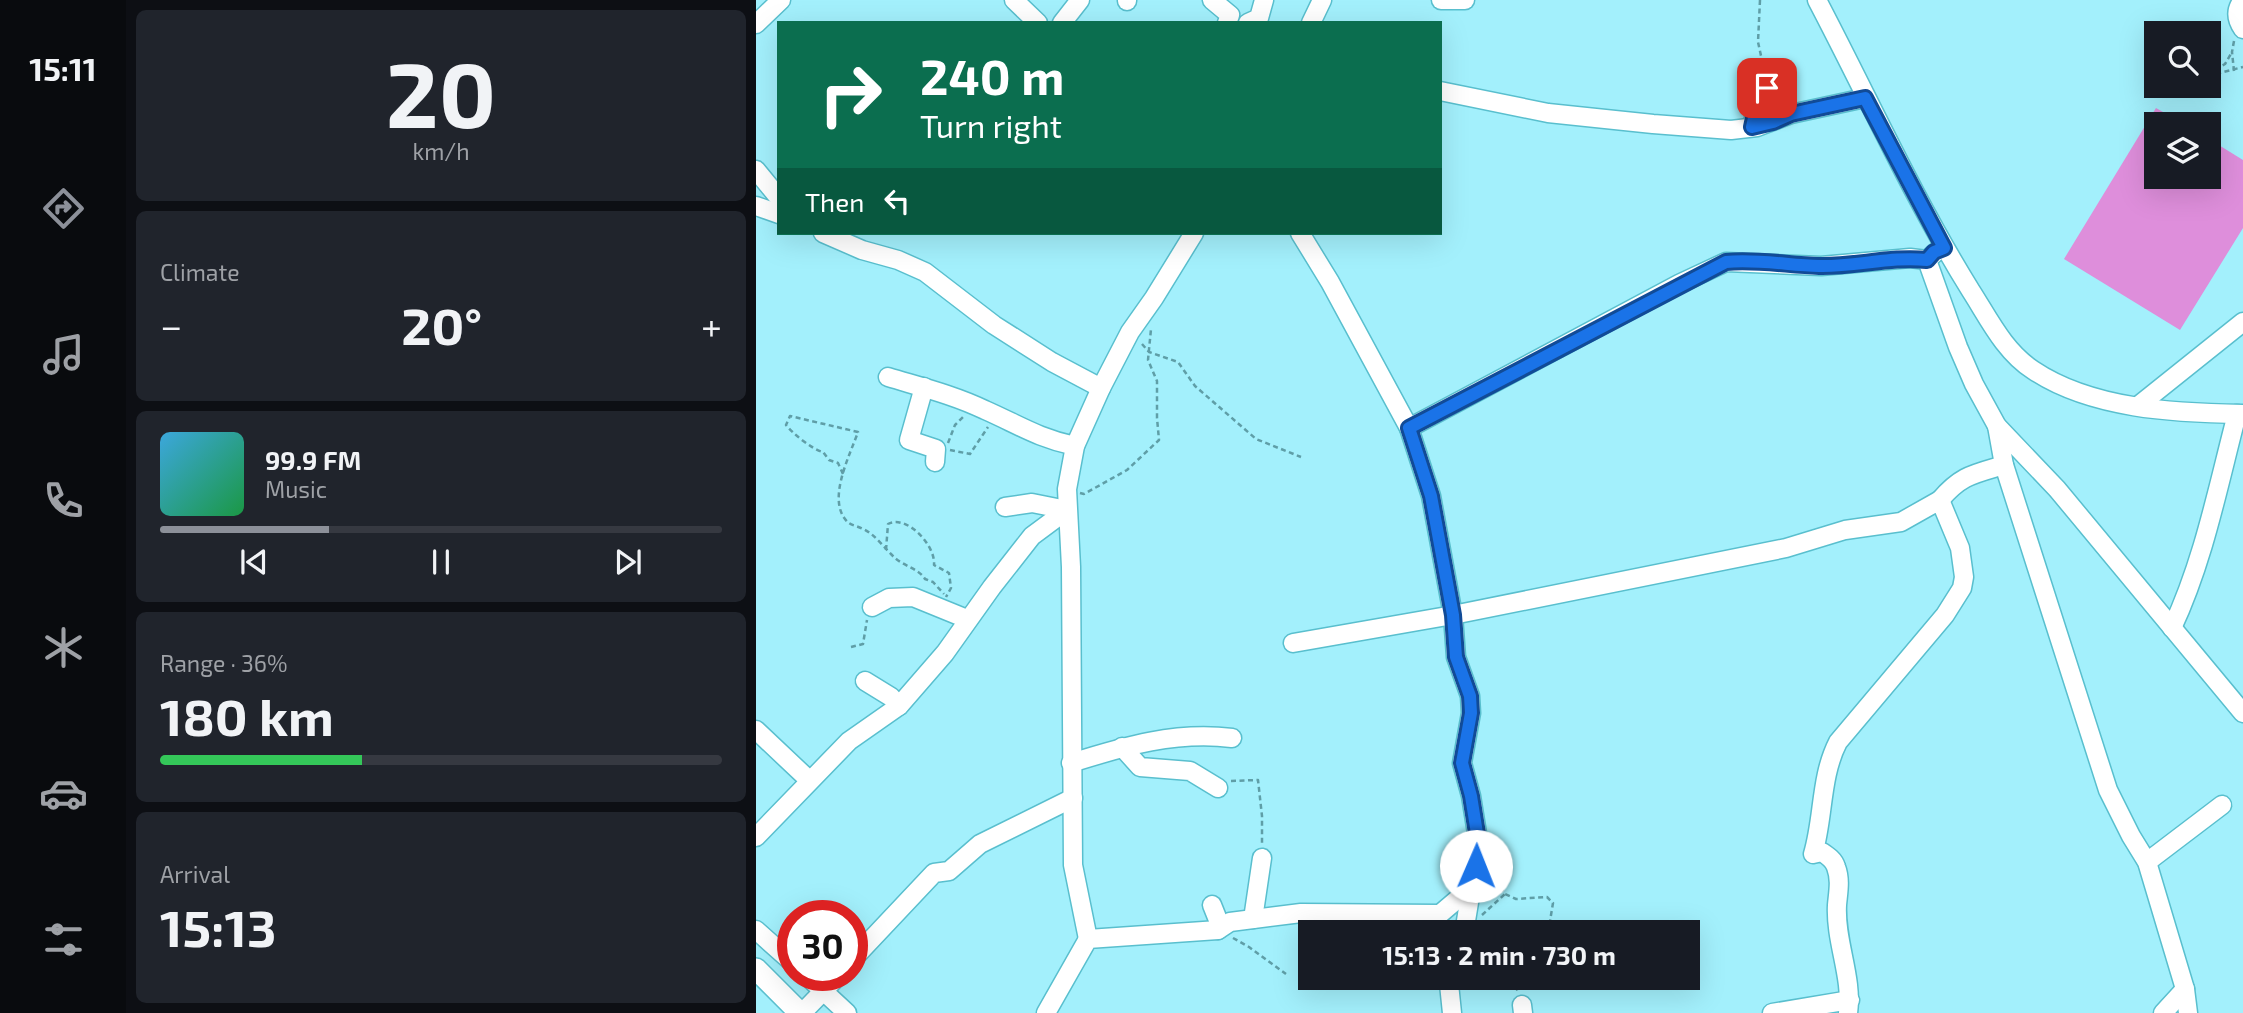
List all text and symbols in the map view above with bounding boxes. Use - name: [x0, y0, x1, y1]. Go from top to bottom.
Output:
- map controls: [2144, 21, 2221, 189]
- button: search: [2144, 21, 2221, 98]
- text: 20: [386, 37, 496, 146]
- text: 240 m: [920, 46, 1064, 105]
- text: 15:11: [29, 49, 97, 87]
- icon: right: [805, 49, 896, 140]
- pin: [1737, 58, 1797, 118]
- icon: arrive: [1748, 69, 1786, 107]
- text: Turn right: [920, 106, 1062, 144]
- button: layers: [2144, 112, 2221, 189]
- text: km/h: [412, 137, 470, 165]
- icon: left: [878, 182, 916, 220]
- icon: directions: [39, 184, 88, 233]
- text: Then: [805, 186, 864, 217]
- text: Climate: [160, 258, 240, 286]
- text: 20°: [401, 293, 482, 355]
- text: −: [160, 302, 182, 348]
- text: +: [701, 302, 722, 348]
- icon: music: [39, 330, 88, 379]
- text: 99.9 FM: [265, 444, 361, 475]
- text: Music: [265, 475, 327, 503]
- icon: phone: [39, 476, 88, 525]
- icon: previous: [235, 543, 273, 581]
- icon: pause: [422, 543, 460, 581]
- icon: next: [609, 543, 647, 581]
- icon: climate: [39, 623, 88, 672]
- text: Range · 36%: [160, 649, 288, 677]
- text: 180 km: [160, 684, 334, 746]
- icon: car: [39, 769, 88, 818]
- position arrow: [1439, 829, 1513, 903]
- text: Arrival: [160, 860, 230, 888]
- text: 15:13: [160, 895, 276, 957]
- speed limit sign: 30: [777, 900, 868, 991]
- icon: filters: [39, 915, 88, 964]
- text: 15:13 · 2 min · 730 m: [1382, 939, 1616, 970]

